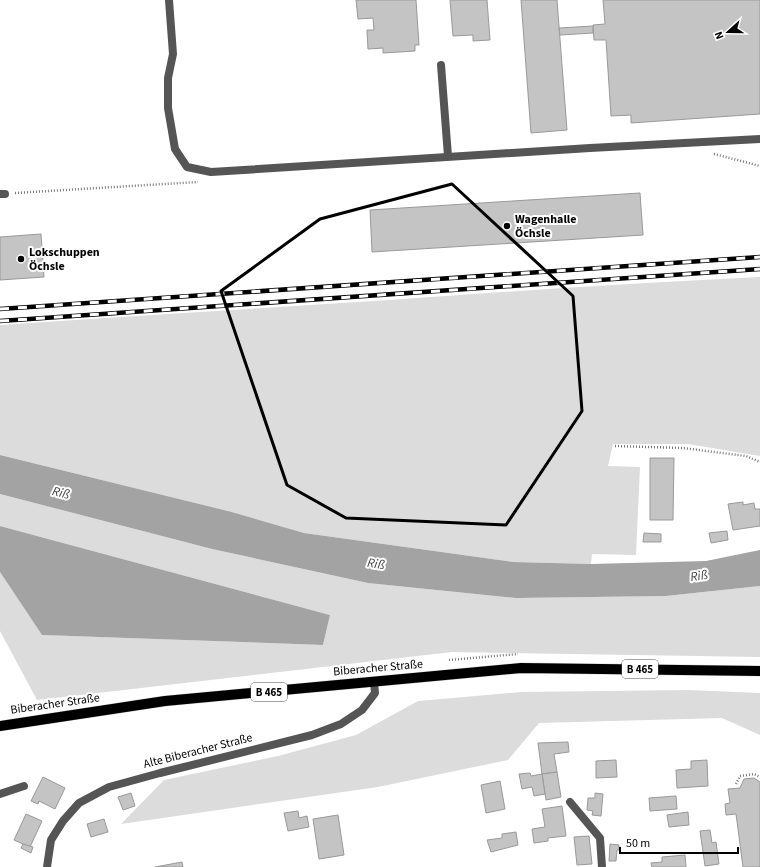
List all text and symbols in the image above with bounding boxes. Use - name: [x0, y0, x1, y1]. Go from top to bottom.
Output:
- north arrow: [708, 12, 748, 52]
- text: N: [711, 29, 727, 42]
- place label: Wagenhalle Öchsle: [515, 211, 576, 242]
- marker: Wagenhalle Öchsle: [502, 221, 512, 231]
- place label: Lokschuppen Öchsle: [29, 244, 100, 275]
- marker: Lokschuppen Öchsle: [16, 254, 26, 264]
- water label: Riß: [50, 482, 72, 504]
- water label: Riß: [366, 554, 386, 574]
- water label: Riß: [689, 566, 709, 586]
- street label: Biberacher Straße: [332, 656, 424, 680]
- road number: B 465: [622, 660, 658, 678]
- road number: B 465: [251, 683, 287, 701]
- street label: Biberacher Straße: [9, 689, 101, 719]
- street label: Alte Biberacher Straße: [142, 729, 254, 773]
- scale bar: [620, 829, 738, 855]
- text: 50 m: [626, 835, 650, 852]

